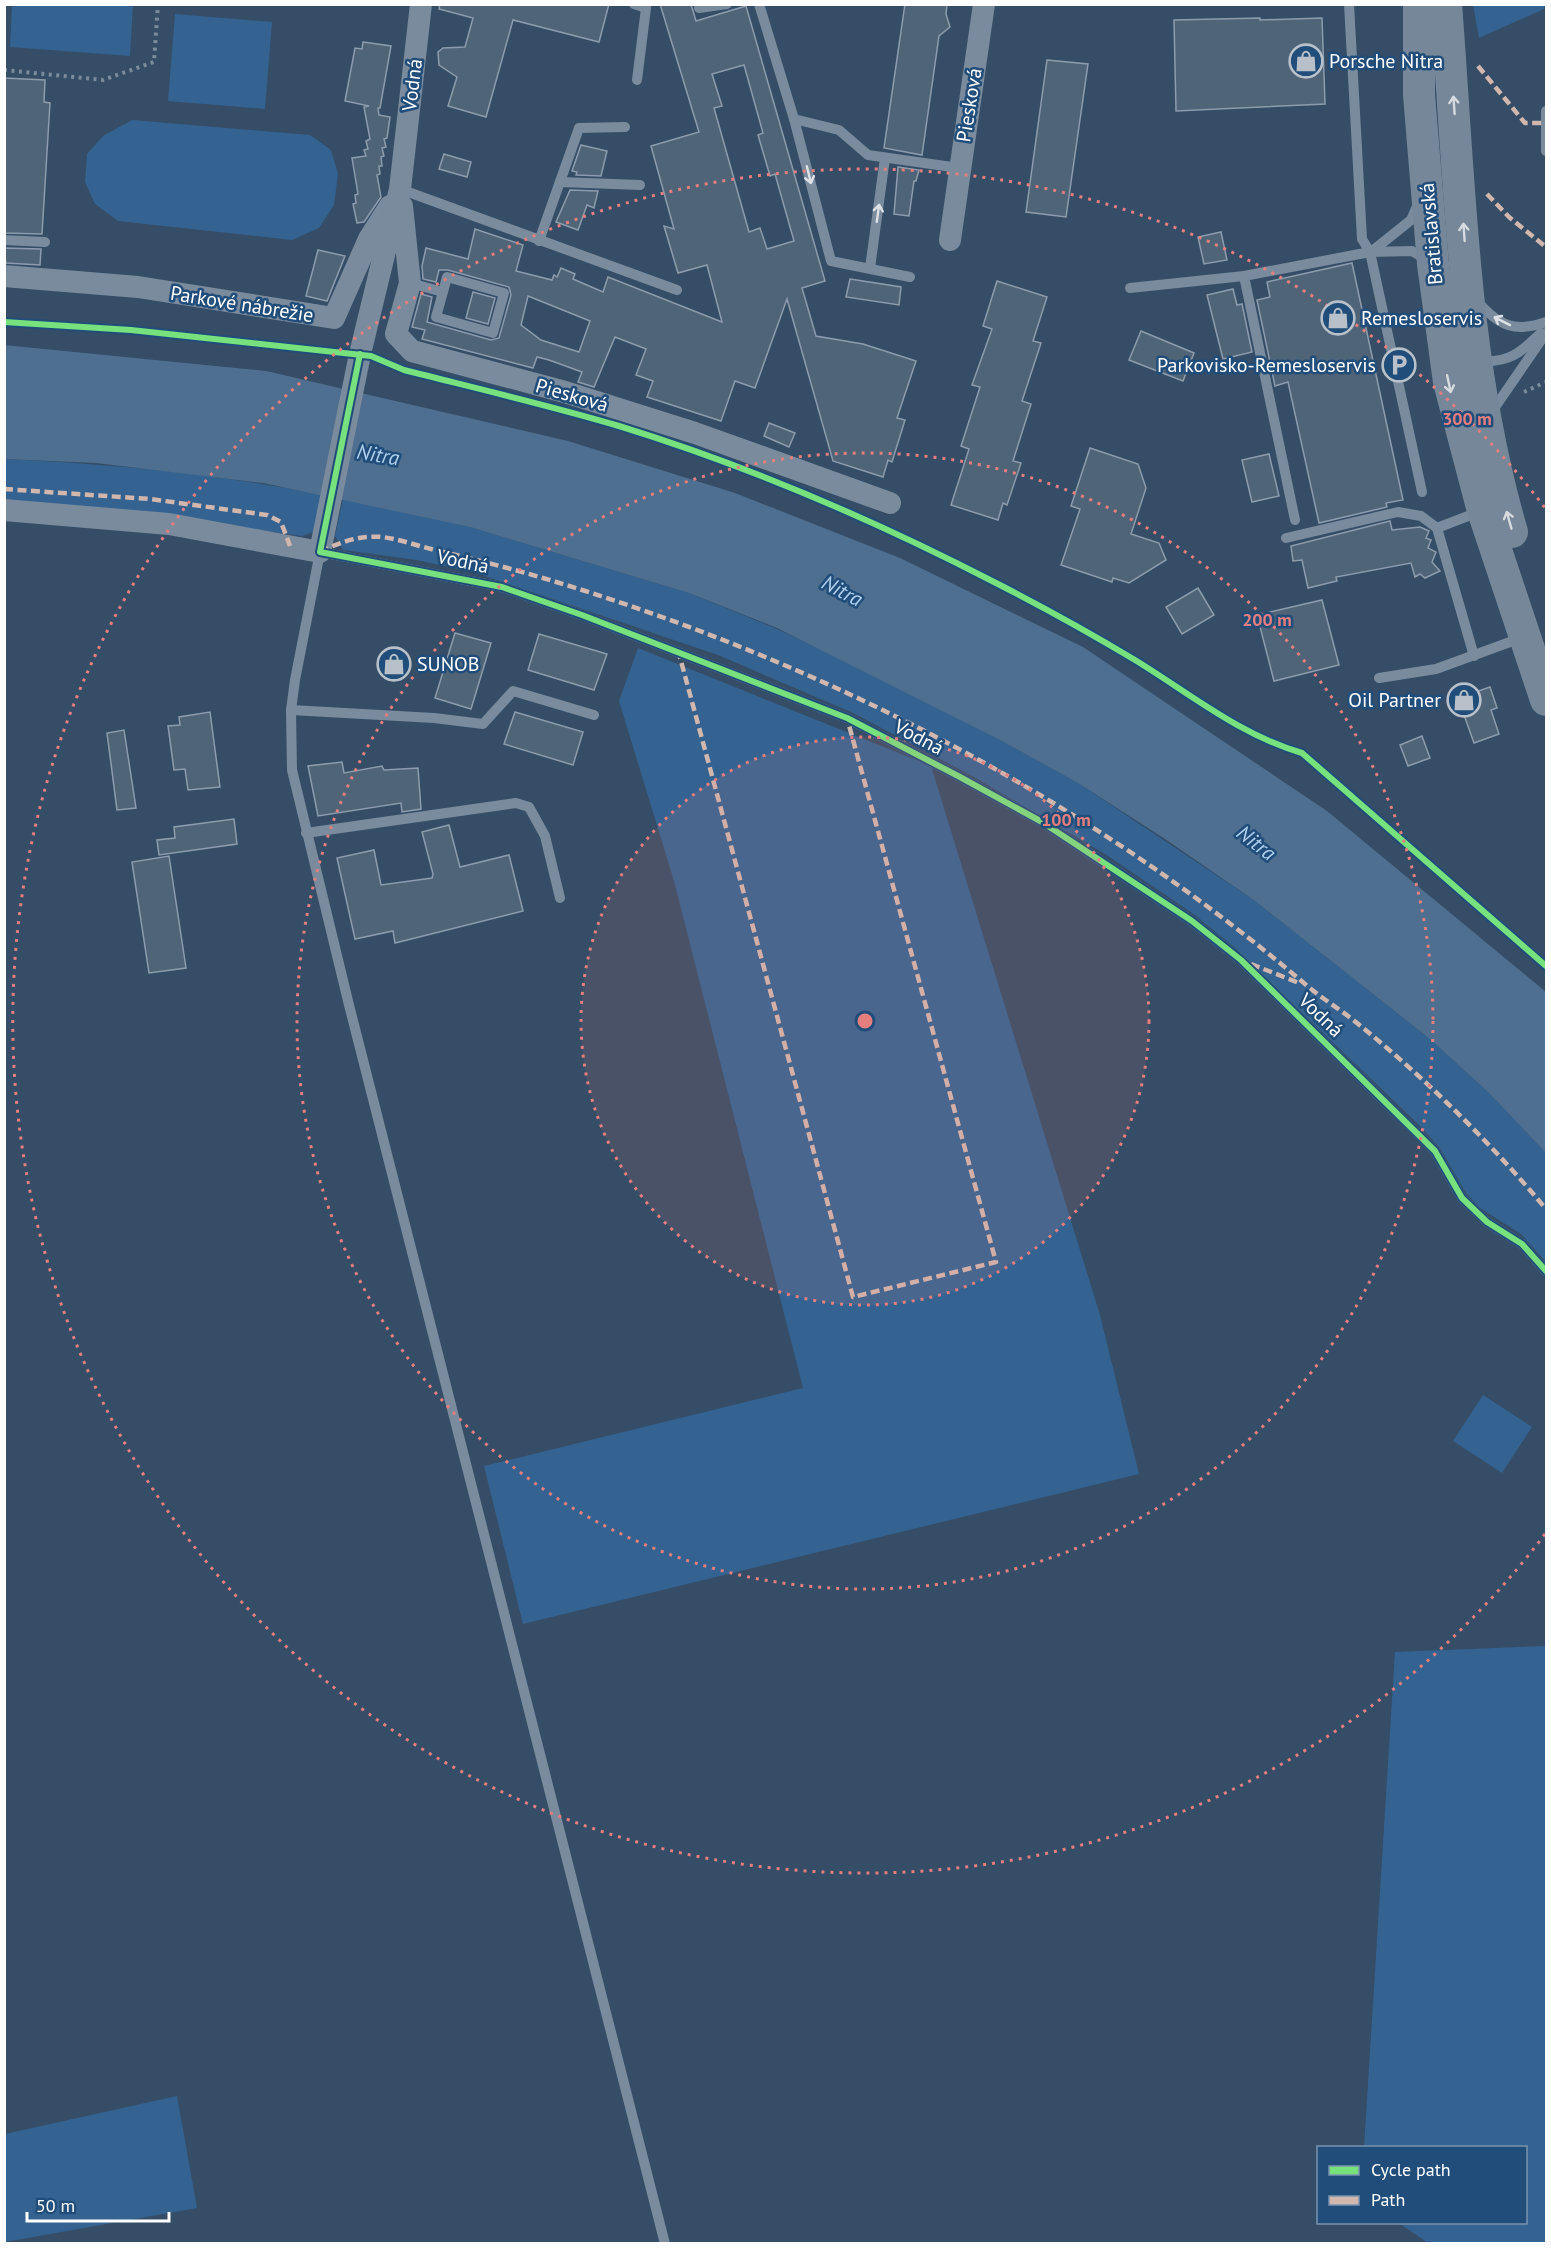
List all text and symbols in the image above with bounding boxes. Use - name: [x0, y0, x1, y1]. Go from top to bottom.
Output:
- shop icon: Porsche Nitra: [1288, 43, 1324, 79]
- place label: Porsche Nitra: [1329, 48, 1443, 74]
- street label: Vodná: [396, 57, 428, 114]
- street label: Piesková: [950, 66, 988, 144]
- one-way arrow: [1448, 95, 1459, 115]
- one-way arrow: [803, 166, 815, 185]
- street label: Bratislavská: [1414, 182, 1448, 286]
- one-way arrow: [872, 204, 883, 223]
- one-way arrow: [1458, 222, 1469, 242]
- street label: Parkové nábrežie: [168, 280, 316, 328]
- shop icon: Remesloservis: [1320, 300, 1356, 336]
- place label: Remesloservis: [1361, 305, 1482, 331]
- one-way arrow: [1493, 315, 1511, 327]
- parking icon: Parkovisko-Remesloservis: [1381, 347, 1417, 383]
- place label: Parkovisko-Remesloservis: [1157, 352, 1376, 378]
- street label: Piesková: [533, 372, 611, 418]
- one-way arrow: [1444, 374, 1456, 393]
- text: 300 m: [1442, 407, 1492, 430]
- water label: Nitra: [355, 438, 402, 472]
- one-way arrow: [1503, 511, 1514, 530]
- street label: Vodná: [434, 543, 491, 579]
- water label: Nitra: [817, 569, 868, 613]
- text: 200 m: [1242, 608, 1292, 631]
- shop icon: SUNOB: [376, 646, 412, 682]
- place label: SUNOB: [417, 651, 479, 677]
- shop icon: Oil Partner: [1446, 682, 1482, 718]
- place label: Oil Partner: [1348, 687, 1441, 713]
- street label: Vodná: [889, 713, 948, 761]
- text: 100 m: [1041, 808, 1091, 831]
- water label: Nitra: [1231, 819, 1282, 867]
- street label: Vodná: [1292, 987, 1349, 1043]
- centre of rings: [855, 1011, 875, 1031]
- legend: [1317, 2146, 1527, 2224]
- text: Cycle path: [1371, 2158, 1451, 2181]
- scale bar: [27, 2185, 170, 2223]
- text: Path: [1371, 2188, 1405, 2211]
- text: 50 m: [36, 2194, 75, 2217]

